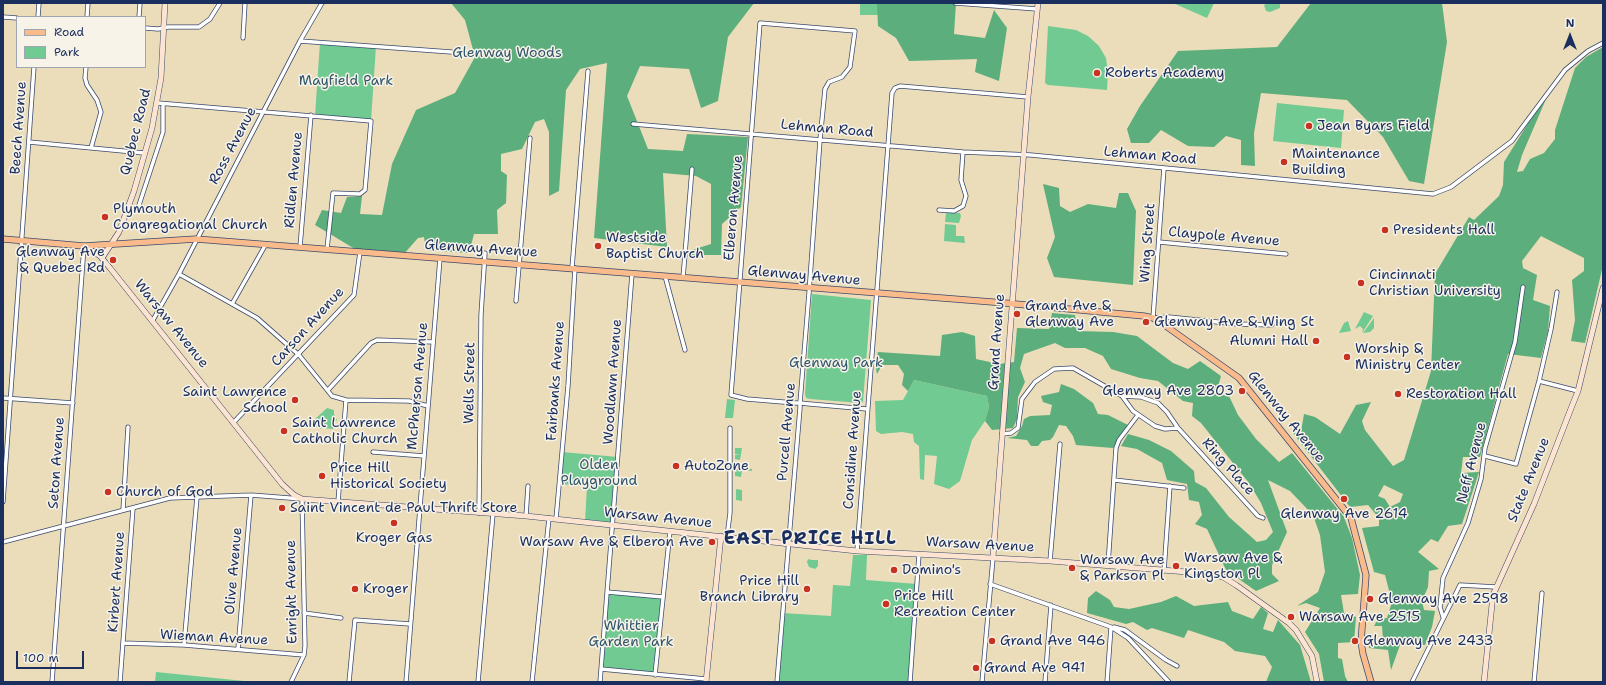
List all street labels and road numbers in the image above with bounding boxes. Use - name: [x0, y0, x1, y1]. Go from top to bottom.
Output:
- street label: Beech Avenue: [7, 81, 31, 175]
- street label: Quebec Road: [117, 87, 155, 177]
- street label: Ross Avenue: [206, 104, 260, 188]
- street label: Lehman Road: [780, 117, 874, 141]
- street label: Ridlen Avenue: [281, 131, 307, 229]
- street label: Lehman Road: [1103, 144, 1197, 168]
- street label: Elberon Avenue: [721, 155, 747, 261]
- street label: Wing Street: [1137, 202, 1159, 284]
- street label: Claypole Avenue: [1168, 224, 1280, 250]
- street label: Glenway Avenue: [424, 237, 538, 261]
- street label: Glenway Avenue: [747, 263, 861, 289]
- street label: Warsaw Avenue: [130, 276, 212, 372]
- street label: Carson Avenue: [268, 284, 348, 370]
- street label: Grand Avenue: [985, 293, 1009, 391]
- street label: Woodlawn Avenue: [600, 319, 626, 445]
- street label: McPherson Avenue: [404, 321, 432, 451]
- street label: Fairbanks Avenue: [543, 321, 569, 441]
- street label: Wells Street: [461, 342, 479, 424]
- street label: Glenway Avenue: [1244, 368, 1328, 466]
- street label: Purcell Avenue: [774, 382, 800, 482]
- street label: Considine Avenue: [840, 390, 866, 510]
- street label: Seton Avenue: [45, 416, 69, 510]
- street label: Neff Avenue: [1454, 421, 1490, 505]
- street label: Ring Place: [1198, 435, 1258, 499]
- street label: State Avenue: [1504, 435, 1554, 525]
- street label: Warsaw Avenue: [603, 504, 713, 532]
- street label: Olive Avenue: [222, 527, 246, 615]
- street label: Kirbert Avenue: [105, 531, 129, 633]
- street label: Warsaw Avenue: [925, 534, 1035, 556]
- street label: Enright Avenue: [283, 540, 301, 644]
- street label: Wieman Avenue: [159, 627, 269, 649]

